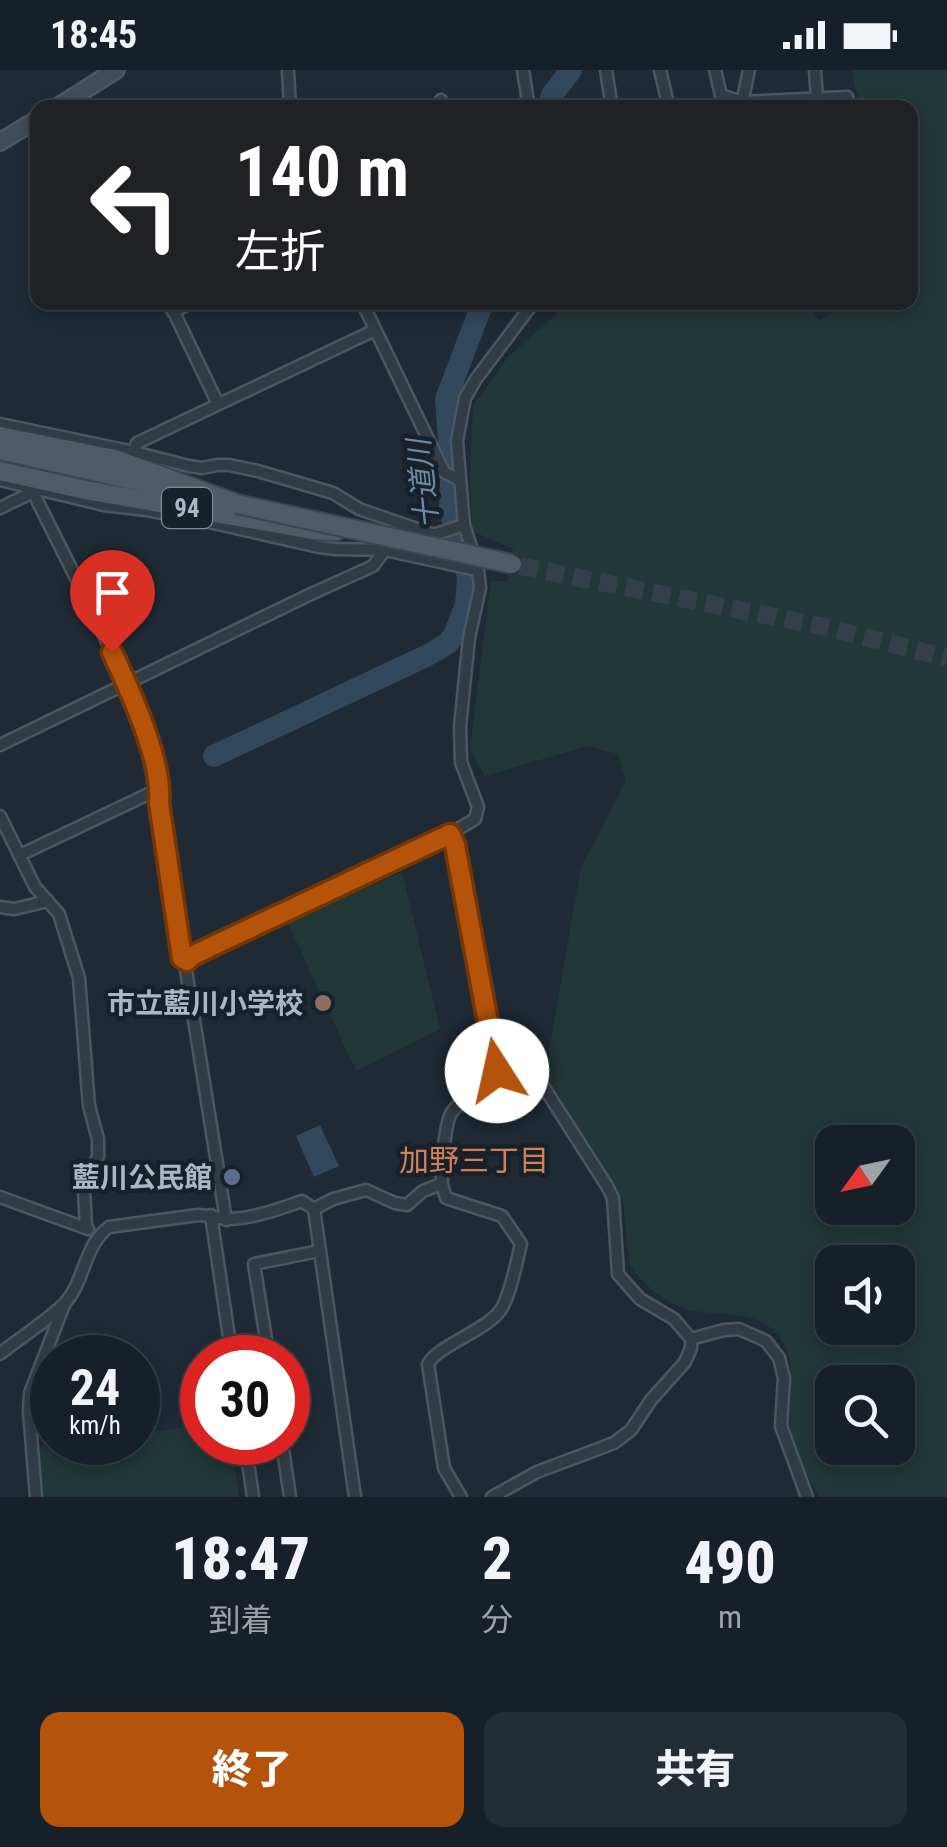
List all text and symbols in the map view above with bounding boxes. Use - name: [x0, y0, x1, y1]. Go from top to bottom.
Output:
- text: 18:45: [50, 13, 137, 57]
- text: 140 m: [235, 131, 409, 213]
- icon: left: [70, 140, 200, 270]
- text: 左折: [235, 225, 325, 278]
- water label: 十道川: [401, 434, 445, 531]
- road number: 94: [162, 488, 212, 528]
- pin: [70, 550, 155, 653]
- icon: arrive: [85, 565, 140, 620]
- place label: 市立藍川小学校: [107, 987, 303, 1020]
- marker: 市立藍川小学校: [312, 992, 334, 1014]
- position arrow: [445, 1019, 549, 1123]
- north arrow: [815, 1125, 915, 1225]
- map controls: [815, 1125, 915, 1465]
- district label: 加野三丁目: [399, 1143, 549, 1178]
- place label: 藍川公民館: [72, 1161, 212, 1194]
- marker: 藍川公民館: [221, 1166, 243, 1188]
- button: sound: [815, 1245, 915, 1345]
- speed limit sign: 30: [180, 1335, 310, 1465]
- text: 24: [70, 1359, 120, 1417]
- button: search: [815, 1365, 915, 1465]
- text: km/h: [69, 1411, 121, 1440]
- text: 18:47: [171, 1523, 310, 1594]
- text: 2: [482, 1523, 512, 1594]
- text: 490: [684, 1527, 776, 1598]
- text: m: [718, 1598, 742, 1636]
- text: 到着: [209, 1601, 273, 1639]
- text: 分: [481, 1601, 513, 1639]
- button: 終了: [40, 1712, 464, 1827]
- button: 共有: [484, 1712, 907, 1827]

